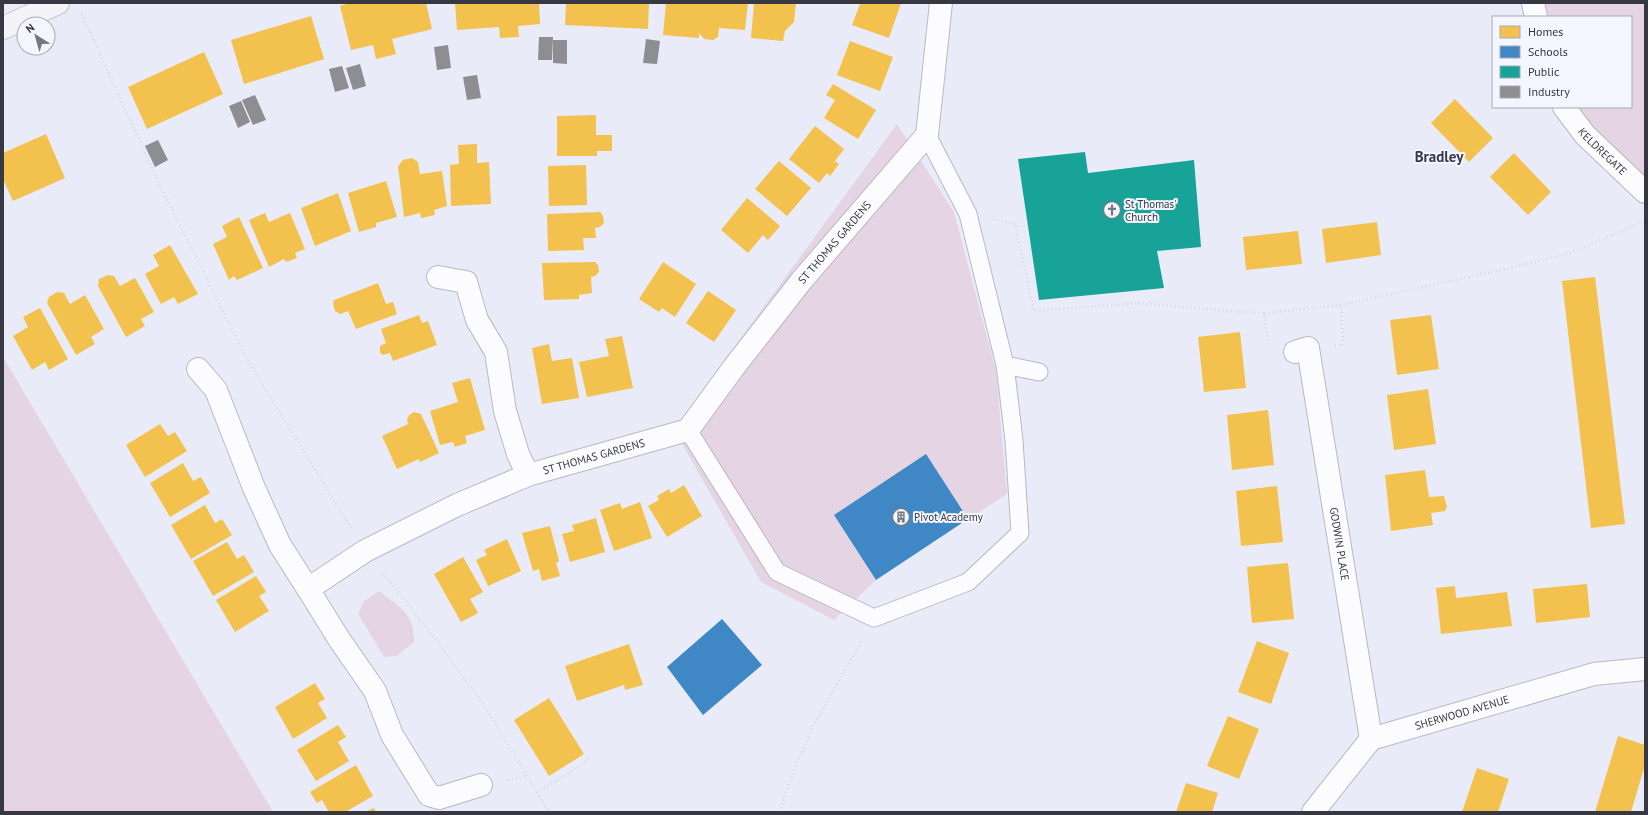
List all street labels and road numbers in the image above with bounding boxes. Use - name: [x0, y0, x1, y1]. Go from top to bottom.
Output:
- street label: KELDREGATE: [1575, 125, 1630, 178]
- street label: ST THOMAS GARDENS: [795, 198, 874, 287]
- street label: ST THOMAS GARDENS: [541, 435, 647, 477]
- street label: GODWIN PLACE: [1327, 506, 1352, 582]
- street label: SHERWOOD AVENUE: [1413, 692, 1511, 733]

